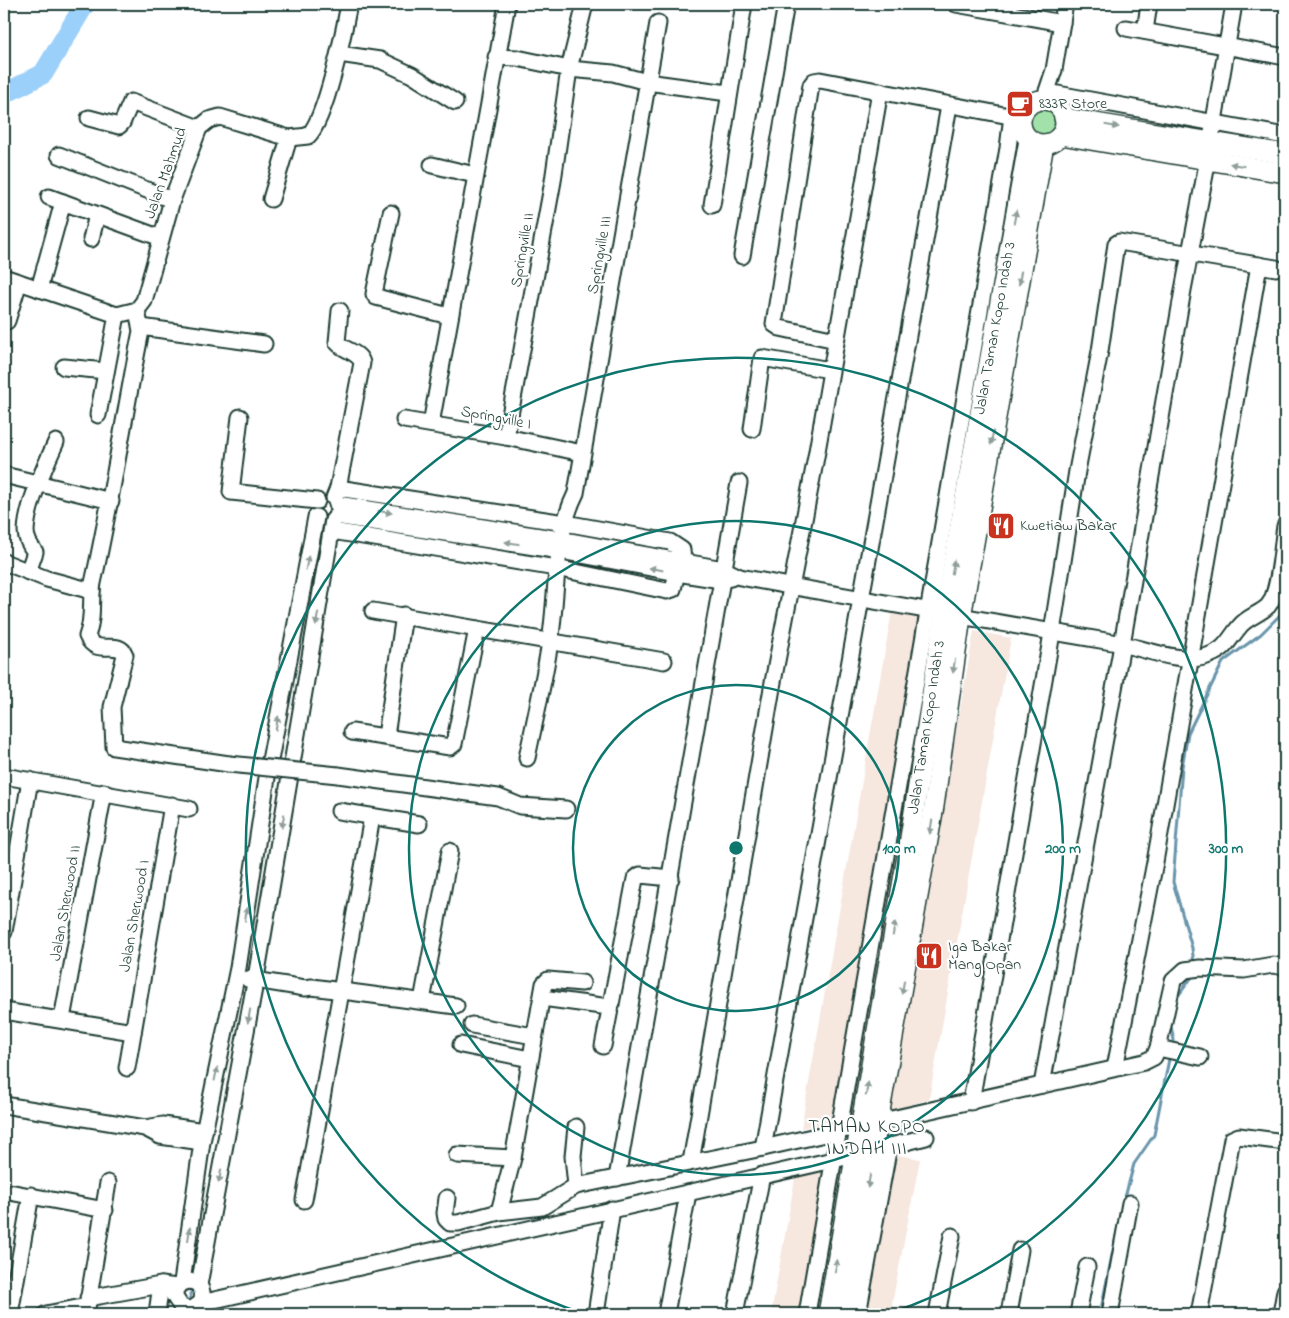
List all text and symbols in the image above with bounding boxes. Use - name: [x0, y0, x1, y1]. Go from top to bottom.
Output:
- cafe icon: 833R Store: [1005, 89, 1035, 119]
- place label: 833R Store: [1039, 92, 1108, 116]
- one-way arrow: [1105, 122, 1121, 130]
- street label: Jalan Mahmud: [138, 124, 194, 222]
- one-way arrow: [1229, 160, 1245, 168]
- one-way arrow: [1012, 209, 1020, 225]
- street label: Springville II: [505, 211, 541, 289]
- street label: Springville III: [581, 214, 619, 296]
- street label: Jalan Taman Kopo Indah 3: [968, 240, 1023, 416]
- one-way arrow: [1016, 271, 1024, 287]
- street label: Springville I: [459, 399, 533, 437]
- one-way arrow: [988, 431, 996, 447]
- one-way arrow: [378, 508, 394, 516]
- restaurant icon: Kwetiaw Bakar: [986, 511, 1016, 541]
- place label: Kwetiaw Bakar: [1020, 514, 1117, 538]
- one-way arrow: [503, 539, 519, 547]
- one-way arrow: [304, 555, 312, 571]
- one-way arrow: [949, 559, 957, 574]
- one-way arrow: [648, 565, 664, 573]
- one-way arrow: [312, 612, 320, 628]
- street label: Jalan Taman Kopo Indah 3: [902, 639, 952, 816]
- one-way arrow: [950, 658, 958, 674]
- one-way arrow: [274, 715, 282, 731]
- one-way arrow: [278, 813, 286, 829]
- one-way arrow: [926, 819, 934, 835]
- text: 100 m: [882, 838, 916, 860]
- text: 200 m: [1044, 838, 1081, 860]
- text: 300 m: [1208, 838, 1244, 860]
- centre of rings: [727, 839, 745, 857]
- street label: Jalan Sherwood II: [44, 843, 88, 963]
- street label: Jalan Sherwood I: [113, 858, 157, 974]
- one-way arrow: [242, 906, 250, 922]
- one-way arrow: [891, 920, 899, 936]
- place label: Iga Bakar Mang Opan: [948, 935, 1021, 977]
- restaurant icon: Iga Bakar Mang Opan: [914, 941, 944, 971]
- one-way arrow: [898, 979, 906, 995]
- one-way arrow: [245, 1008, 253, 1024]
- one-way arrow: [212, 1066, 220, 1081]
- one-way arrow: [863, 1080, 871, 1096]
- district label: TAMAN KOPO INDAH III: [808, 1114, 926, 1163]
- one-way arrow: [215, 1168, 223, 1184]
- one-way arrow: [864, 1174, 872, 1190]
- one-way arrow: [185, 1226, 193, 1242]
- one-way arrow: [832, 1258, 840, 1274]

